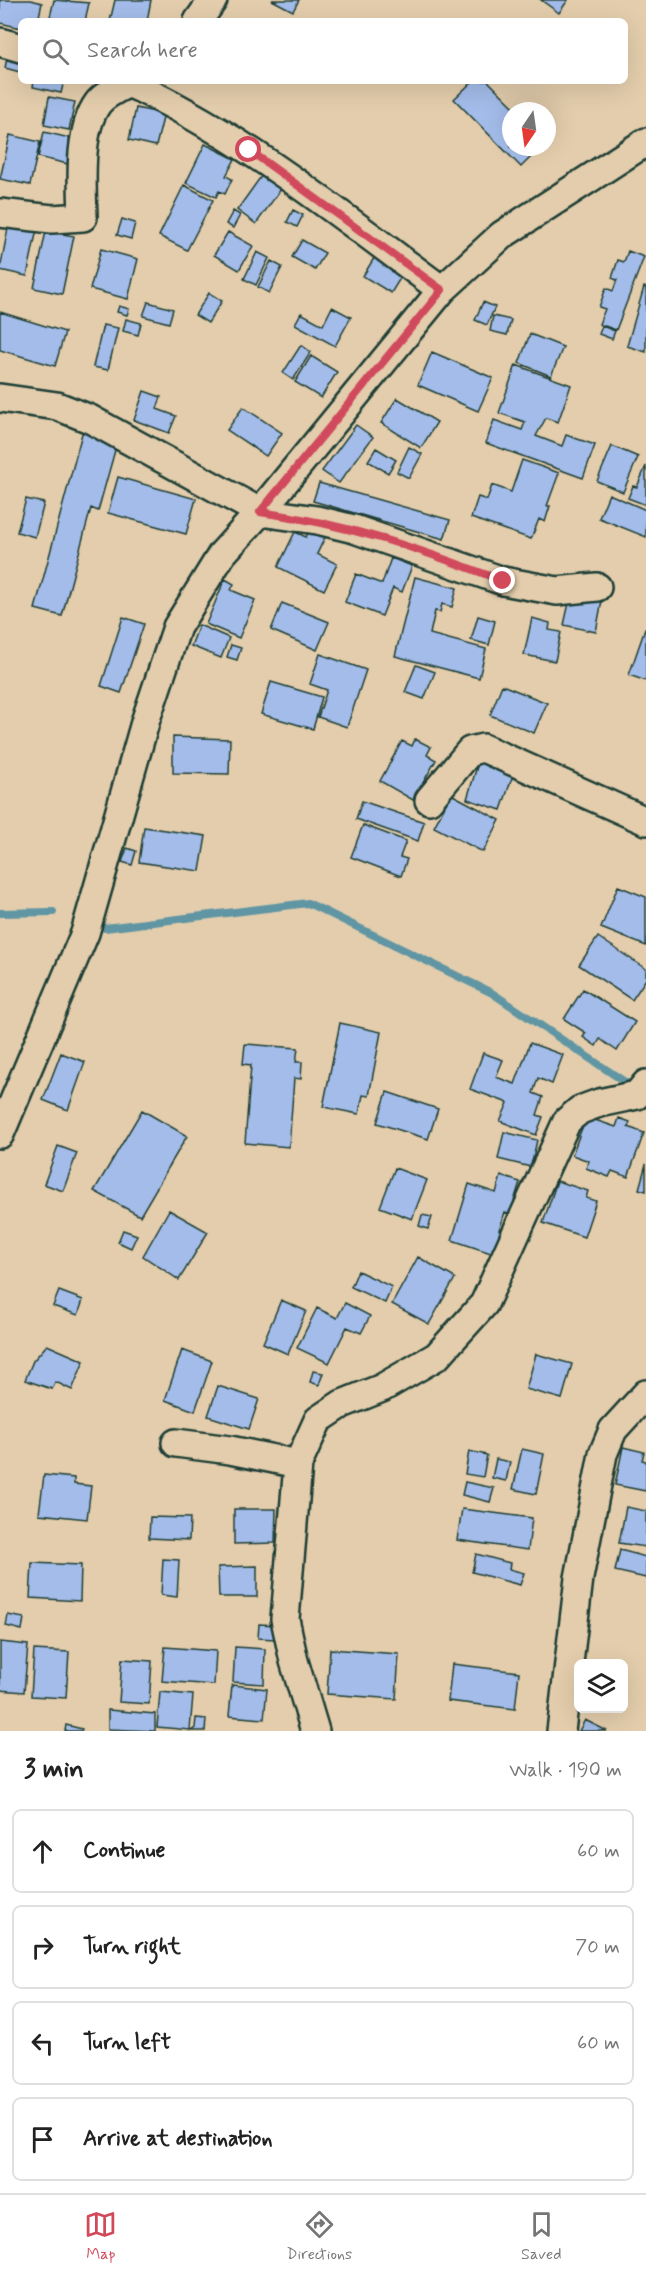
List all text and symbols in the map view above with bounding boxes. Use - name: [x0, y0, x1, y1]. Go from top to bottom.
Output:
- search box: [18, 18, 628, 84]
- icon: search: [39, 35, 72, 68]
- text: Search here: [87, 37, 198, 65]
- north arrow: [502, 102, 556, 156]
- route start: [235, 136, 261, 162]
- route end: [489, 567, 515, 593]
- map controls: [574, 1659, 628, 1713]
- button: layers: [574, 1659, 628, 1713]
- text: 3 min: [24, 1753, 84, 1787]
- text: Walk · 190 m: [509, 1757, 622, 1784]
- icon: ahead: [26, 1835, 59, 1868]
- text: Continue: [83, 1837, 165, 1865]
- text: 60 m: [577, 1838, 620, 1865]
- icon: right: [26, 1931, 59, 1964]
- text: Turn right: [83, 1933, 181, 1961]
- text: 70 m: [575, 1934, 620, 1961]
- icon: left: [26, 2027, 59, 2060]
- text: Turn left: [83, 2029, 171, 2057]
- text: 60 m: [577, 2030, 620, 2057]
- icon: arrive: [26, 2123, 59, 2156]
- text: Arrive at destination: [83, 2125, 273, 2153]
- tab: Map: [84, 2208, 117, 2265]
- tab: Directions: [286, 2208, 352, 2265]
- tab: Saved: [521, 2208, 562, 2265]

